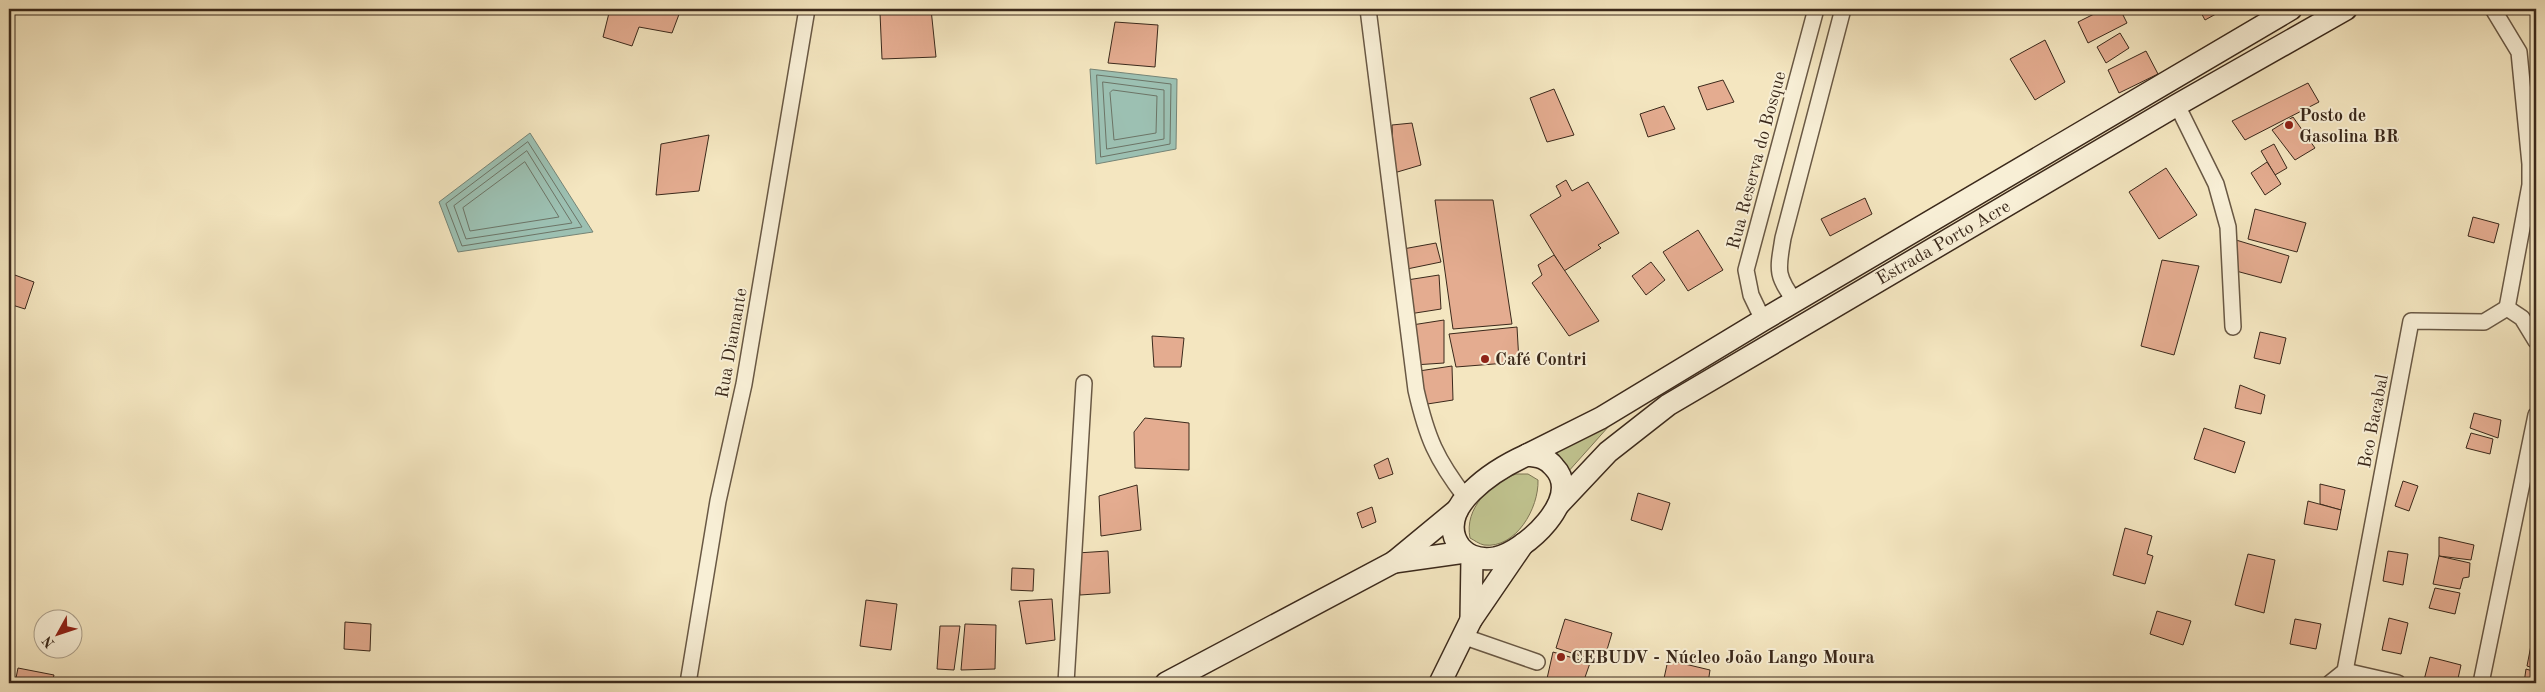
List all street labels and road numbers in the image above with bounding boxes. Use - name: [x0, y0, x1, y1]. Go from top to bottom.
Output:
- street label: Rua Reserva do Bosque: [1725, 69, 1789, 251]
- street label: Estrada Porto Acre: [1873, 197, 2014, 288]
- street label: Rua Diamante: [713, 287, 751, 400]
- street label: Bco Bacabal: [2356, 373, 2392, 470]

